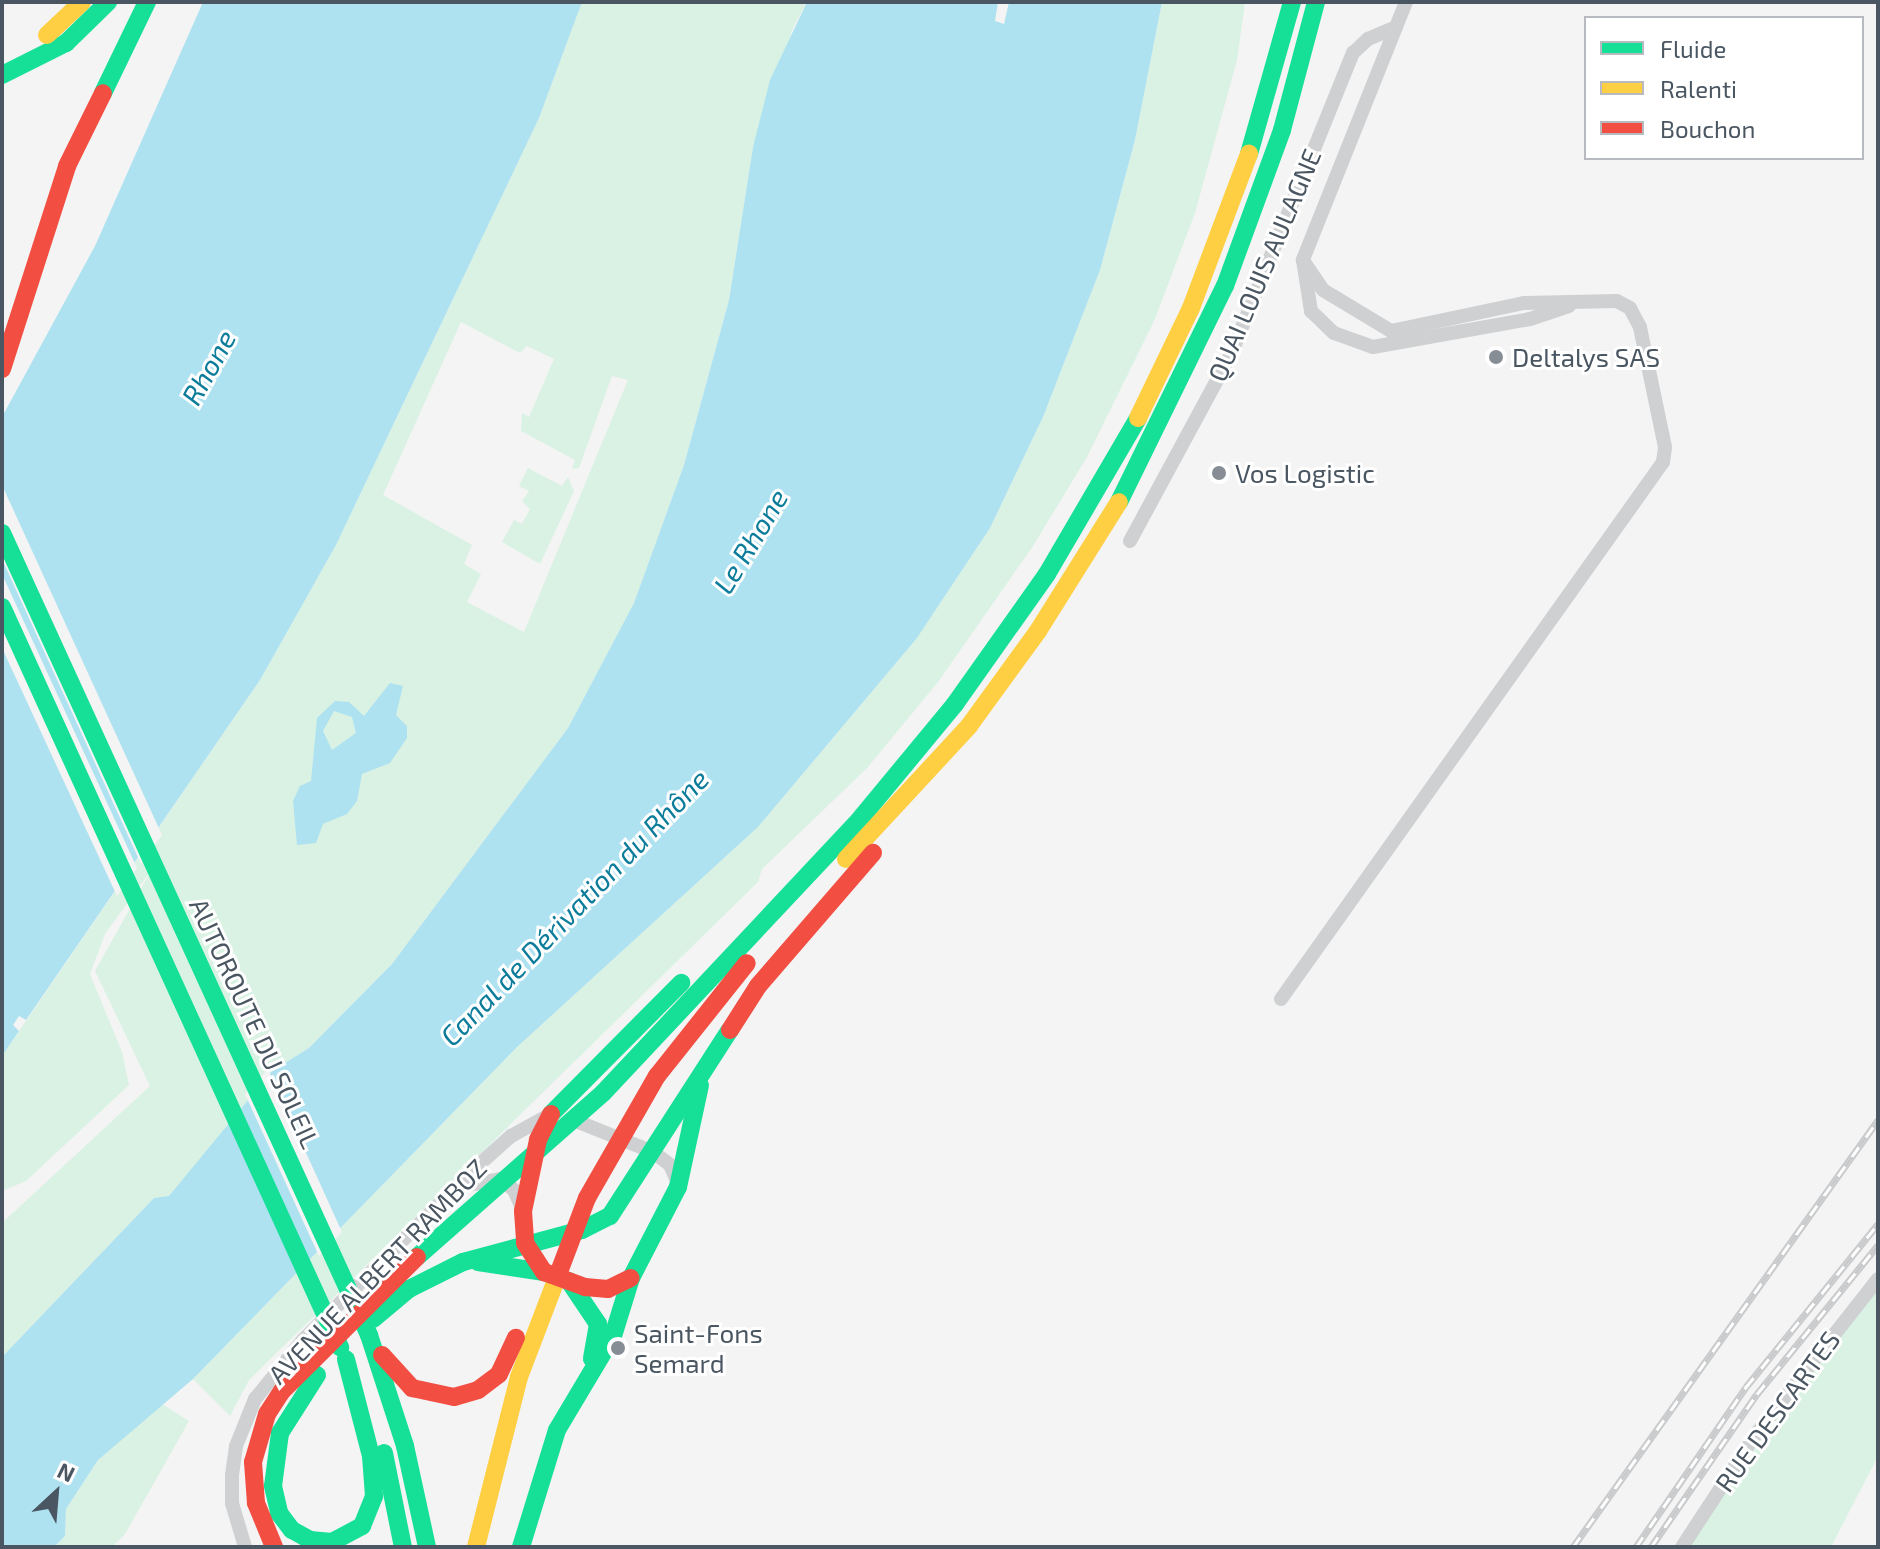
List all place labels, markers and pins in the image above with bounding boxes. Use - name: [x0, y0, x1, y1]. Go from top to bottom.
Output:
- place label: Deltalys SAS: [1512, 341, 1660, 373]
- marker: Deltalys SAS: [1487, 348, 1505, 366]
- place label: Vos Logistic: [1235, 457, 1375, 489]
- marker: Vos Logistic: [1210, 464, 1228, 482]
- place label: Saint-Fons Semard: [634, 1317, 763, 1378]
- marker: Saint-Fons Semard: [609, 1339, 627, 1357]

